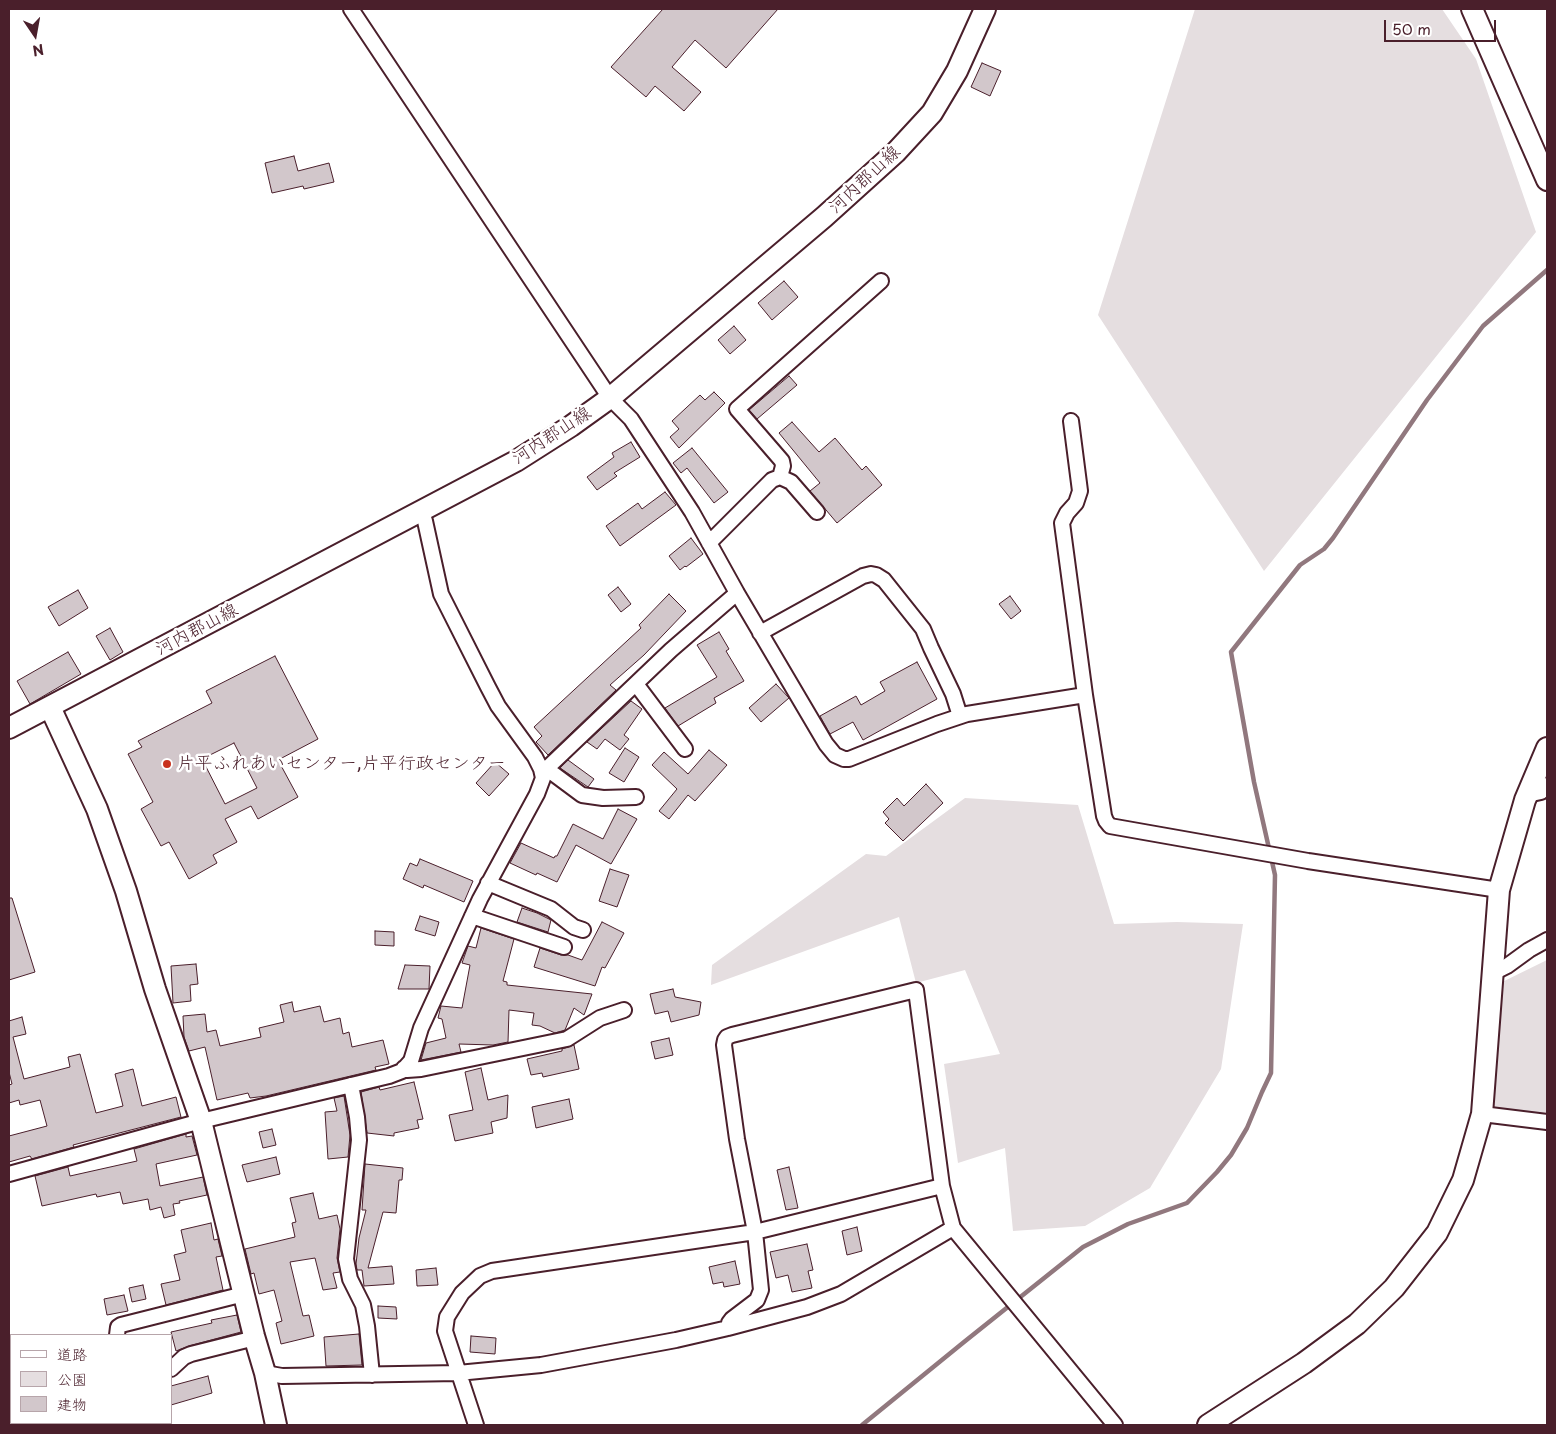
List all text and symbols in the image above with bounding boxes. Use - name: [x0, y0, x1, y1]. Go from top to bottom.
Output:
- north arrow: [10, 10, 60, 60]
- scale bar: [1386, 10, 1498, 42]
- text: 50 m: [1392, 17, 1431, 40]
- text: N: [31, 39, 46, 62]
- street label: 河内郡山線: [825, 141, 905, 219]
- street label: 河内郡山線: [508, 402, 596, 470]
- street label: 河内郡山線: [152, 599, 242, 661]
- place label: 片平ふれあいセンター,片平行政センター: [177, 753, 506, 775]
- marker: 片平ふれあいセンター,片平行政センター: [161, 758, 173, 770]
- legend: [10, 1334, 172, 1424]
- text: 道路: [57, 1342, 87, 1365]
- text: 公園: [57, 1367, 87, 1390]
- text: 建物: [57, 1392, 87, 1415]

